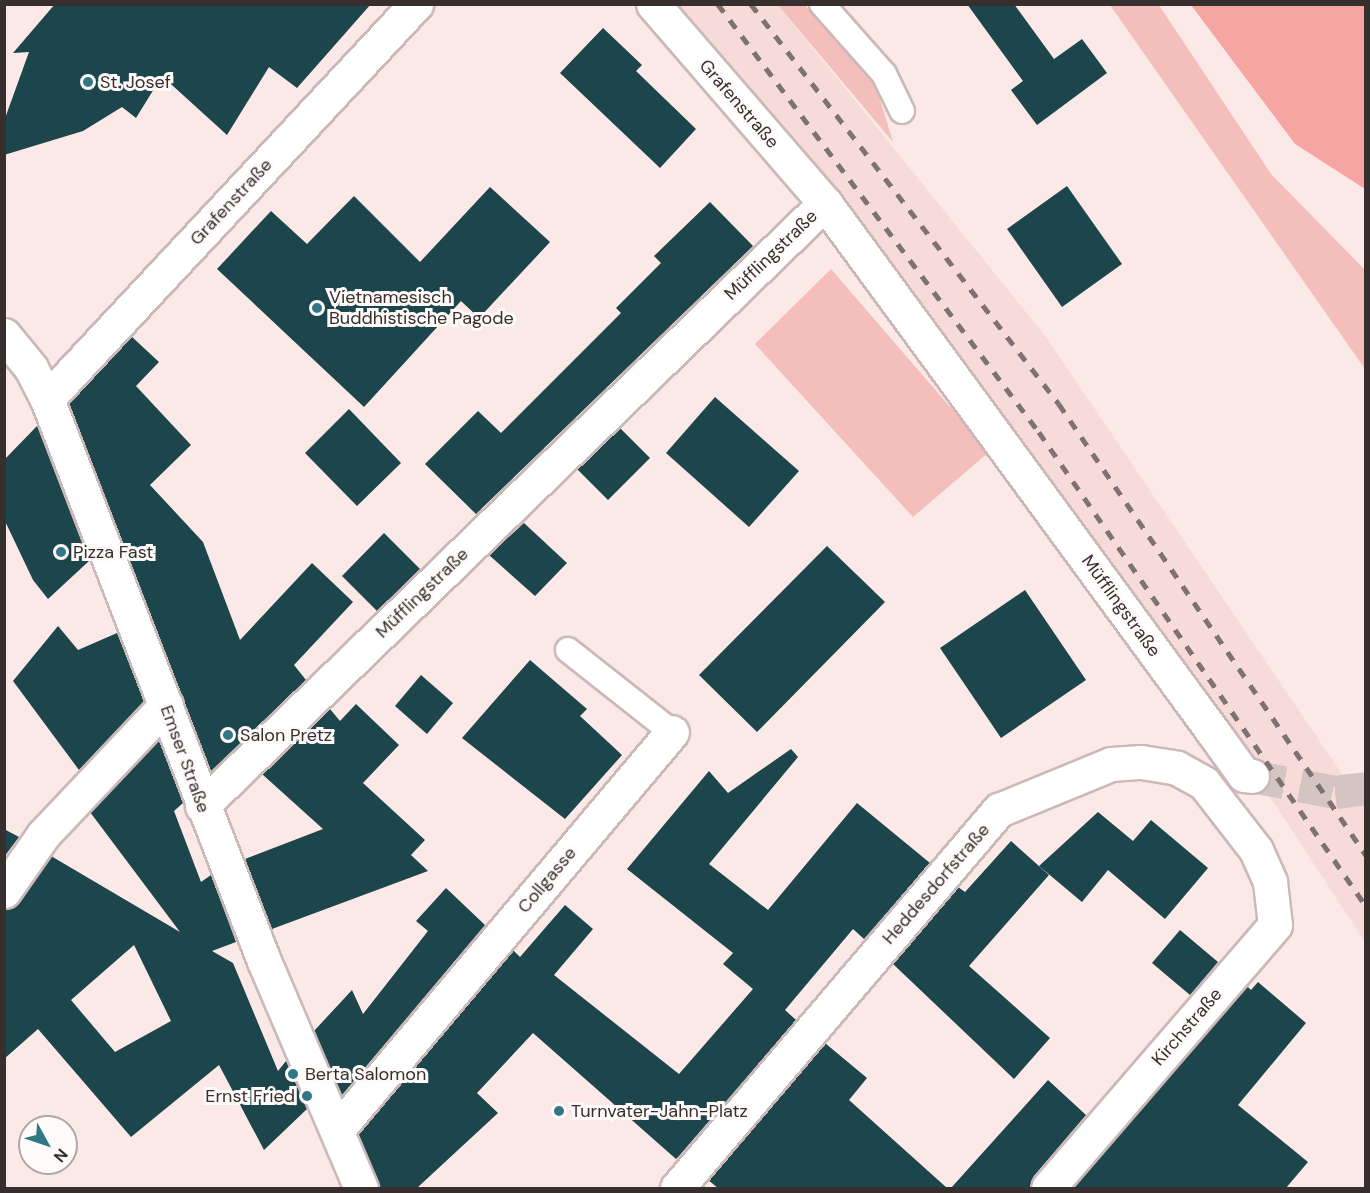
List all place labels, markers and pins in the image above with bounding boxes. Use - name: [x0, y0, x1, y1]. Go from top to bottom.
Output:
- place label: St. Josef: [100, 71, 171, 93]
- marker: St. Josef: [81, 75, 95, 89]
- place label: Vietnamesisch Buddhistische Pagode: [329, 287, 514, 330]
- marker: Vietnamesisch Buddhistische Pagode: [310, 301, 324, 315]
- place label: Pizza Fast: [73, 541, 153, 563]
- marker: Pizza Fast: [54, 545, 68, 559]
- place label: Salon Pretz: [240, 724, 332, 746]
- marker: Salon Pretz: [221, 728, 235, 742]
- place label: Berta Salomon: [305, 1063, 426, 1085]
- marker: Berta Salomon: [286, 1067, 300, 1081]
- place label: Ernst Fried: [205, 1085, 295, 1107]
- marker: Ernst Fried: [300, 1089, 314, 1103]
- place label: Turnvater-Jahn-Platz: [571, 1100, 748, 1122]
- marker: Turnvater-Jahn-Platz: [552, 1104, 566, 1118]

